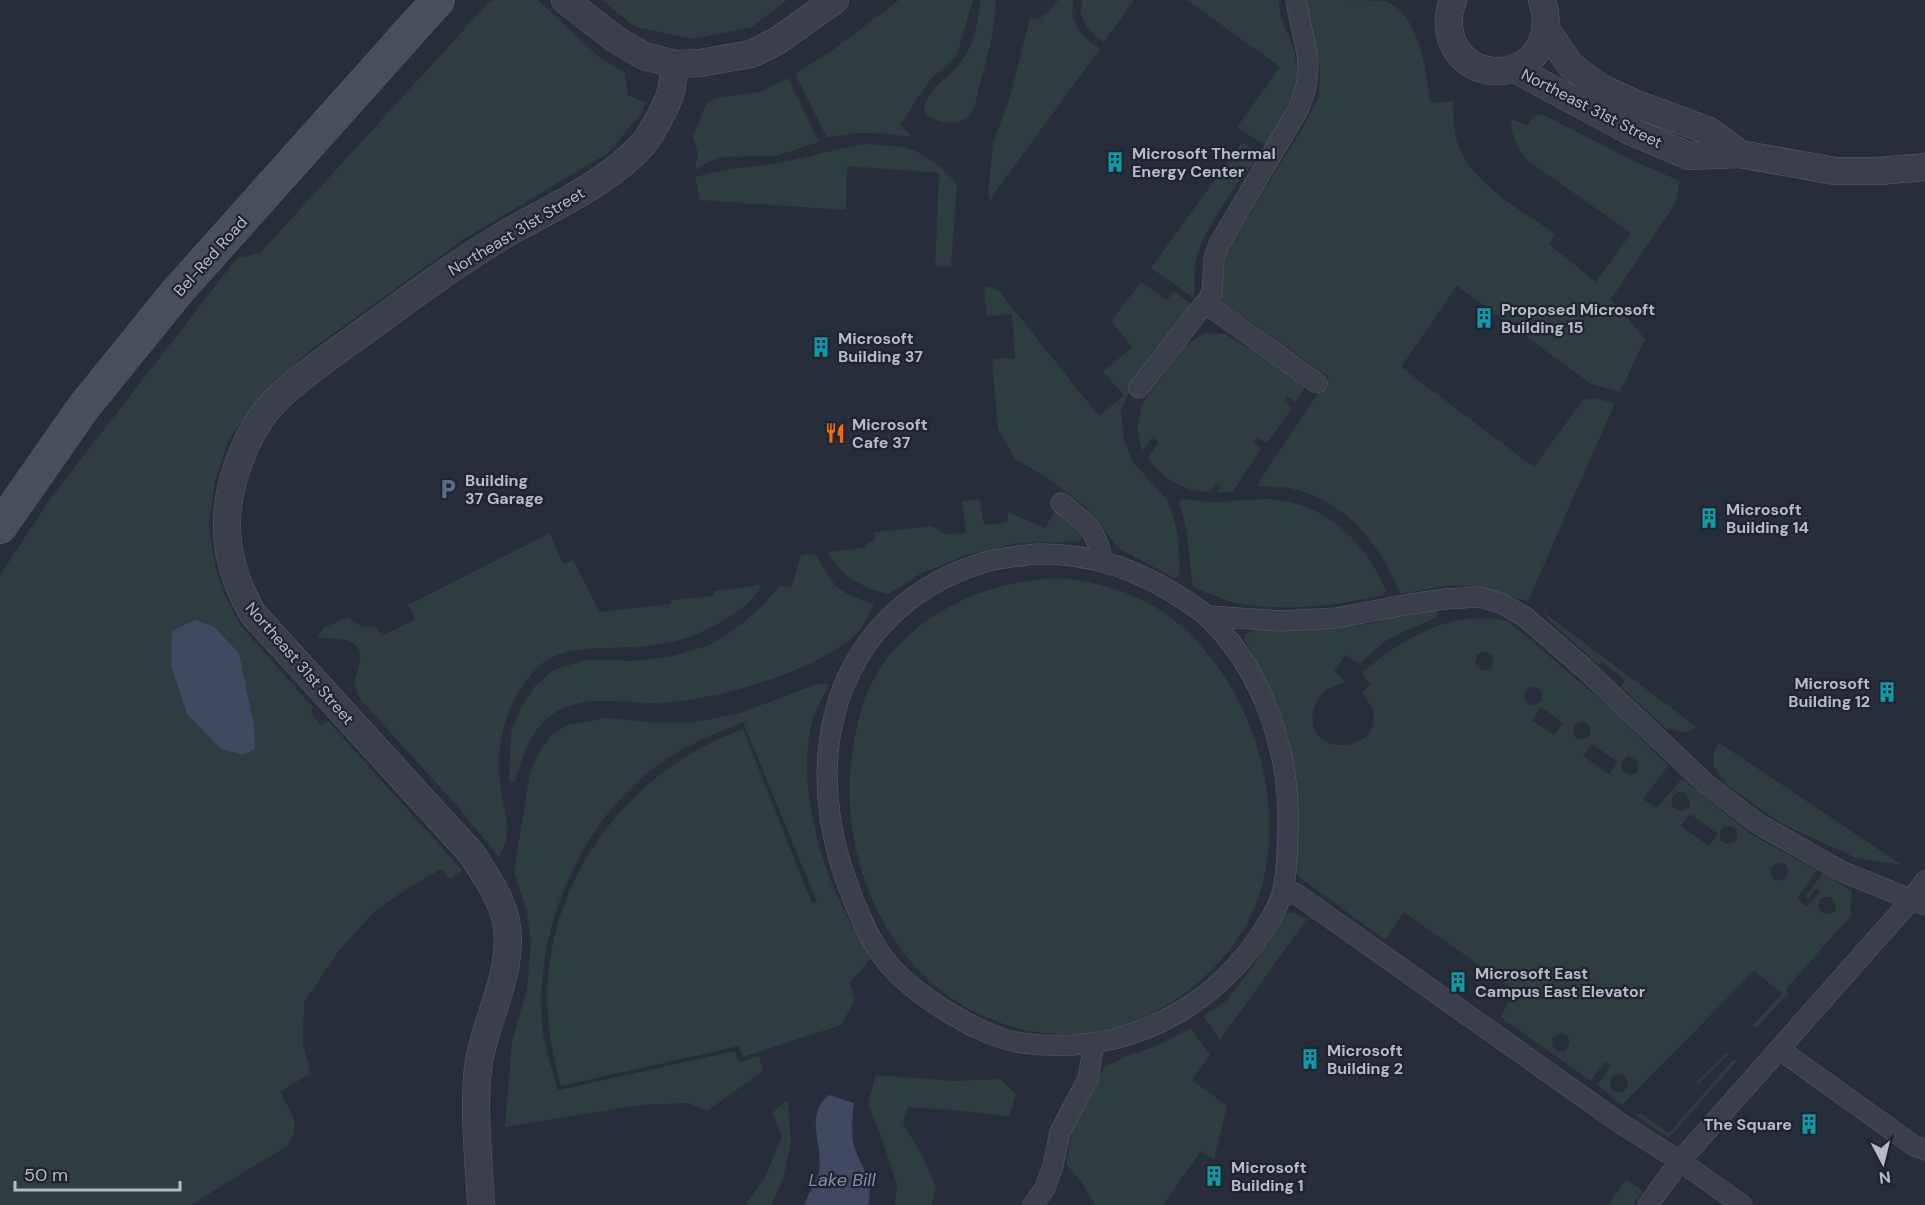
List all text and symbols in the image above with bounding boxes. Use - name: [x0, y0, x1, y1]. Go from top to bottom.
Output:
- street label: Northeast 31st Street: [1518, 64, 1666, 153]
- place label: Microsoft Thermal Energy Center: [1132, 143, 1276, 182]
- building icon: Microsoft Thermal Energy Center: [1103, 150, 1127, 174]
- street label: Northeast 31st Street: [444, 182, 588, 281]
- street label: Bel-Red Road: [169, 212, 252, 301]
- place label: Proposed Microsoft Building 15: [1501, 299, 1655, 338]
- building icon: Proposed Microsoft Building 15: [1472, 306, 1496, 330]
- place label: Microsoft Building 37: [838, 328, 923, 367]
- building icon: Microsoft Building 37: [809, 335, 833, 359]
- place label: Microsoft Cafe 37: [852, 414, 928, 453]
- restaurant icon: Microsoft Cafe 37: [823, 421, 847, 445]
- place label: Building 37 Garage: [465, 470, 543, 509]
- parking icon: Building 37 Garage: [436, 477, 460, 501]
- place label: Microsoft Building 14: [1726, 499, 1809, 538]
- building icon: Microsoft Building 14: [1697, 506, 1721, 530]
- street label: Northeast 31st Street: [241, 598, 359, 729]
- place label: Microsoft Building 12: [1788, 673, 1870, 712]
- building icon: Microsoft Building 12: [1875, 680, 1899, 704]
- place label: Microsoft East Campus East Elevator: [1475, 963, 1646, 1002]
- building icon: Microsoft East Campus East Elevator: [1446, 970, 1470, 994]
- place label: Microsoft Building 2: [1327, 1040, 1403, 1079]
- building icon: Microsoft Building 2: [1298, 1047, 1322, 1071]
- building icon: The Square: [1797, 1112, 1821, 1136]
- place label: The Square: [1704, 1114, 1792, 1135]
- north arrow: [1853, 1133, 1913, 1193]
- scale bar: [15, 1154, 180, 1192]
- place label: Microsoft Building 1: [1231, 1157, 1307, 1196]
- text: 50 m: [24, 1163, 68, 1187]
- building icon: Microsoft Building 1: [1202, 1164, 1226, 1188]
- text: N: [1878, 1166, 1892, 1189]
- water label: Lake Bill: [809, 1168, 876, 1192]

